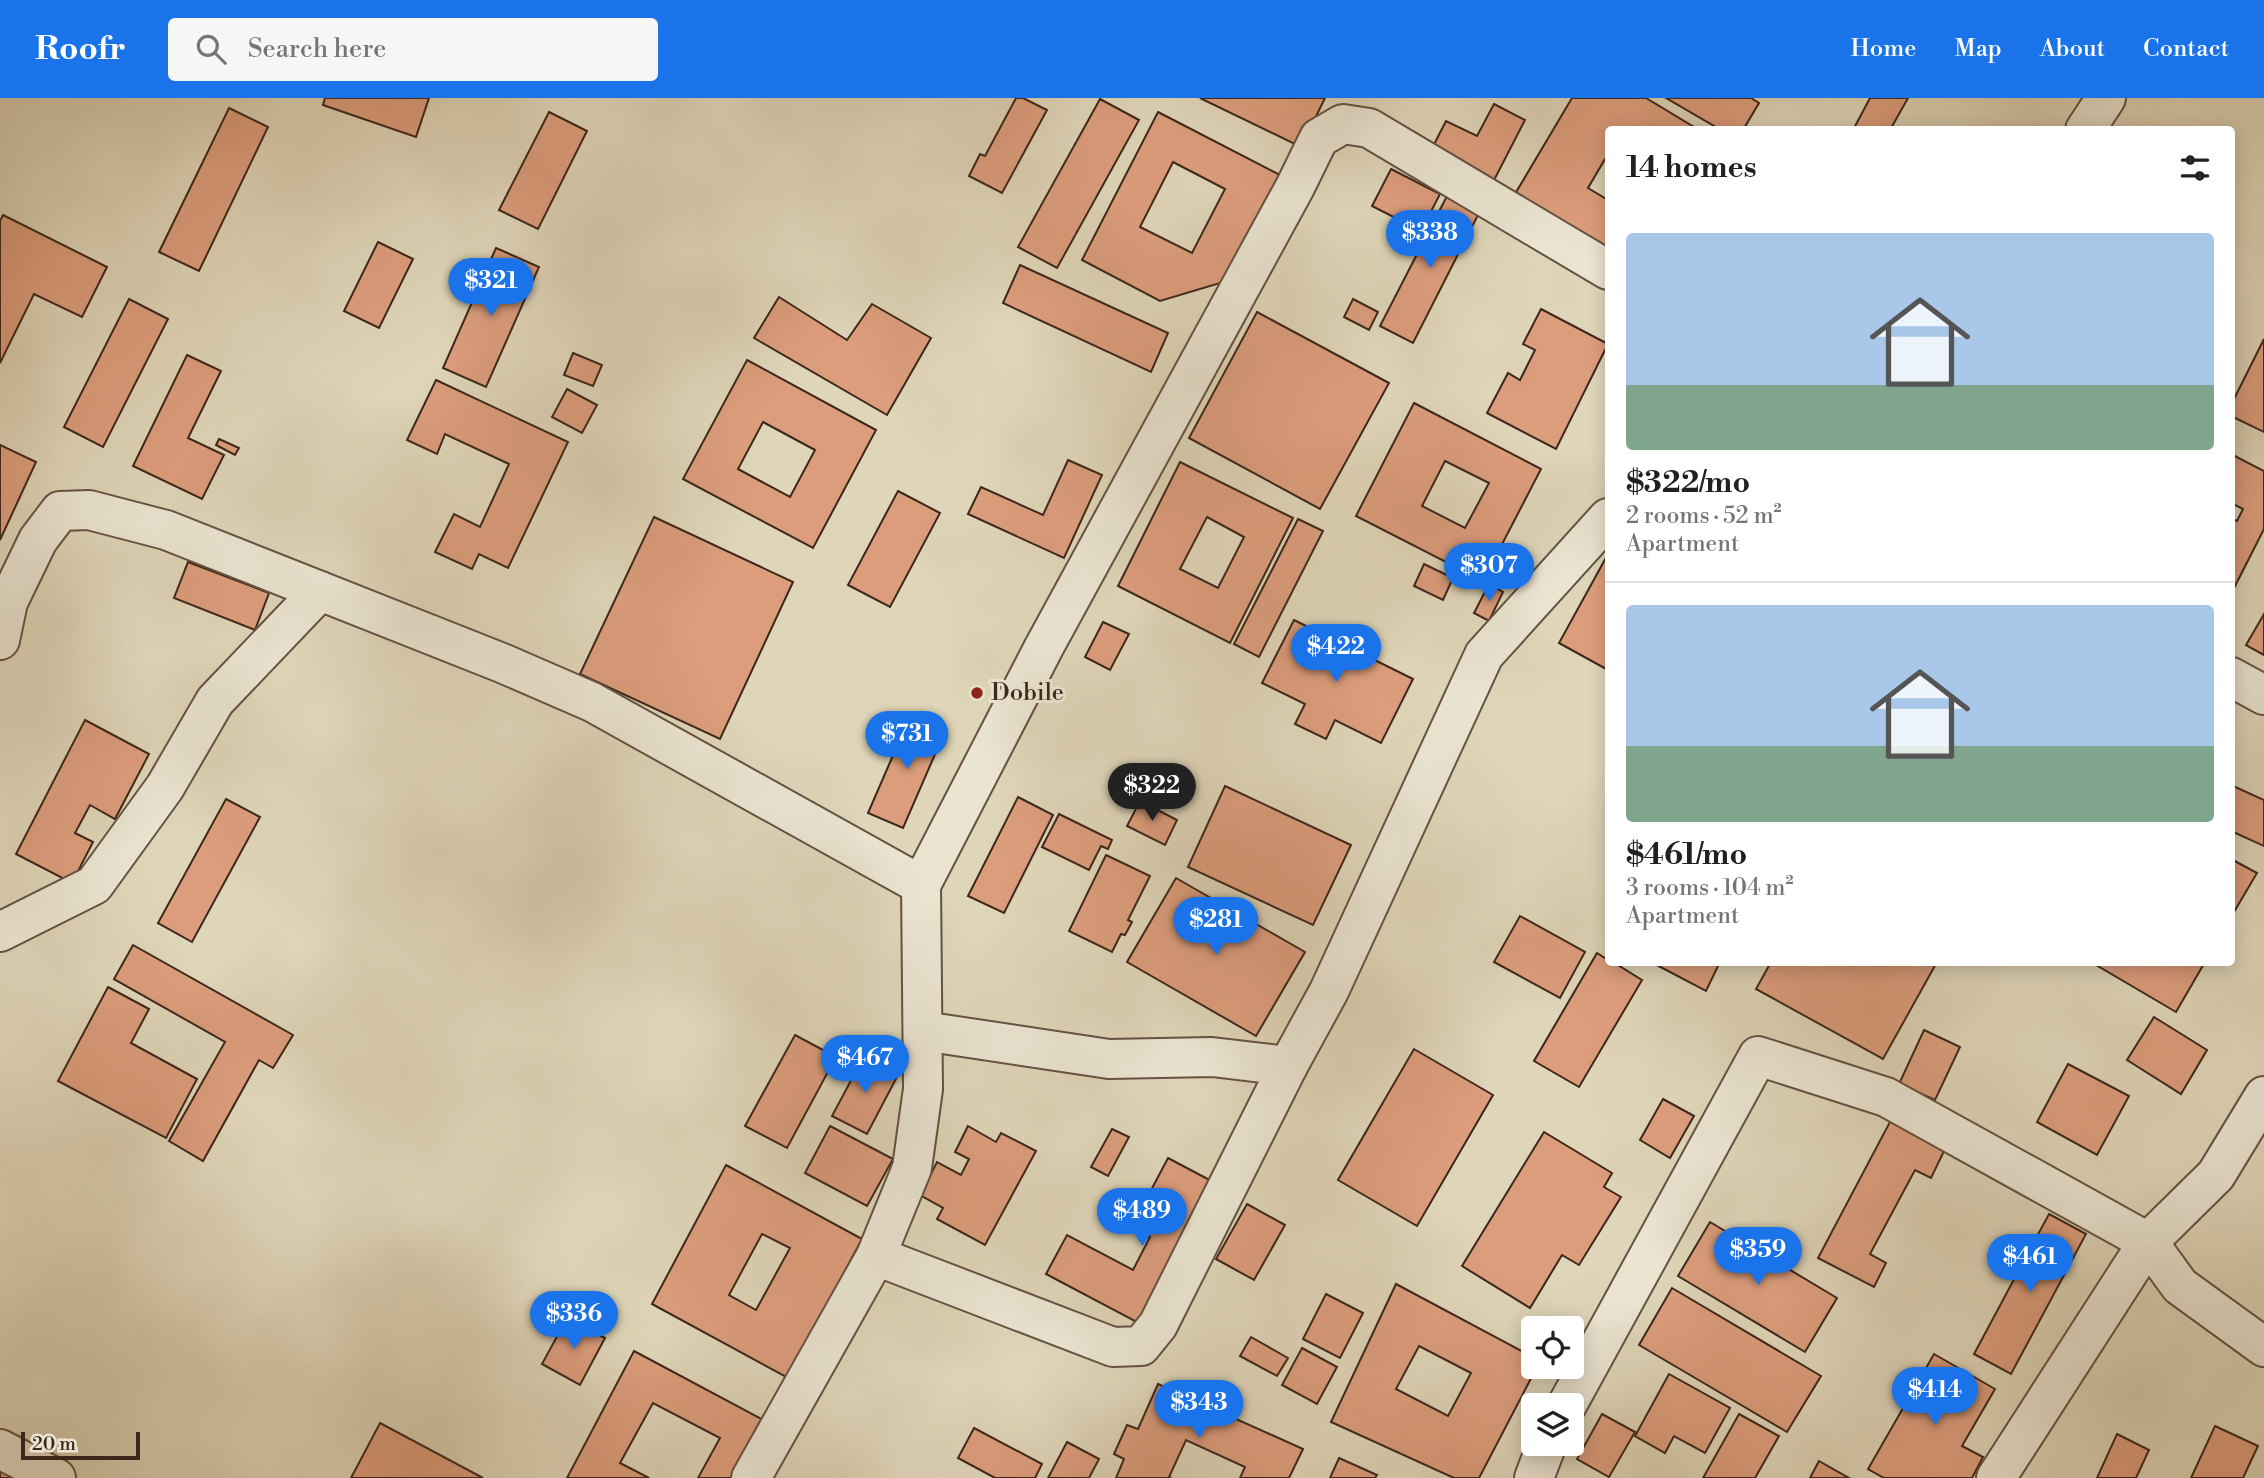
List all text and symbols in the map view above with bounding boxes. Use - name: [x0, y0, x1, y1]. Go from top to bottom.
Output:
- search box: [168, 18, 658, 81]
- text: Roofr: [35, 29, 126, 70]
- icon: search: [192, 30, 230, 68]
- text: Search here: [248, 33, 386, 65]
- text: Home: [1851, 34, 1916, 64]
- text: Map: [1954, 34, 2002, 64]
- text: About: [2040, 34, 2105, 64]
- text: Contact: [2143, 34, 2229, 64]
- text: 14 homes: [1626, 149, 1757, 187]
- icon: filters: [2176, 149, 2214, 187]
- pin: $338: [1389, 211, 1471, 270]
- text: $338: [1402, 219, 1458, 247]
- pin: $321: [450, 258, 532, 318]
- text: $321: [464, 267, 518, 295]
- icon: home: [1857, 279, 1983, 405]
- text: $322/mo: [1626, 464, 1750, 502]
- text: 2 rooms · 52 m²: [1626, 502, 1782, 530]
- text: Apartment: [1626, 530, 1739, 558]
- pin: $307: [1448, 544, 1530, 603]
- text: $307: [1460, 552, 1518, 580]
- pin: $422: [1295, 624, 1377, 684]
- text: $422: [1307, 633, 1365, 661]
- icon: home: [1857, 651, 1983, 777]
- place label: Dobile: [991, 678, 1064, 708]
- marker: Dobile: [969, 685, 985, 701]
- pin: $731: [866, 712, 948, 771]
- text: $731: [881, 720, 933, 748]
- pin: $322: [1111, 764, 1193, 823]
- text: $322: [1124, 772, 1180, 800]
- text: $461/mo: [1626, 836, 1747, 874]
- text: 3 rooms · 104 m²: [1626, 874, 1794, 902]
- pin: $281: [1175, 898, 1257, 957]
- text: Apartment: [1626, 902, 1739, 930]
- text: $281: [1189, 906, 1243, 934]
- pin: $467: [824, 1035, 906, 1095]
- text: $467: [837, 1044, 893, 1072]
- pin: $489: [1101, 1188, 1183, 1248]
- text: $489: [1113, 1197, 1171, 1225]
- pin: $359: [1717, 1228, 1799, 1287]
- pin: $461: [1989, 1234, 2071, 1294]
- text: $359: [1730, 1236, 1786, 1264]
- text: $461: [2003, 1243, 2057, 1271]
- pin: $336: [533, 1292, 615, 1351]
- text: $336: [546, 1300, 602, 1328]
- map controls: [1521, 1316, 1584, 1456]
- button: locate: [1521, 1316, 1584, 1379]
- pin: $414: [1894, 1368, 1976, 1427]
- text: $414: [1908, 1376, 1962, 1404]
- pin: $343: [1158, 1380, 1240, 1440]
- text: $343: [1170, 1389, 1228, 1417]
- button: layers: [1521, 1393, 1584, 1456]
- scale bar: [21, 1429, 140, 1461]
- text: 20 m: [32, 1432, 76, 1456]

